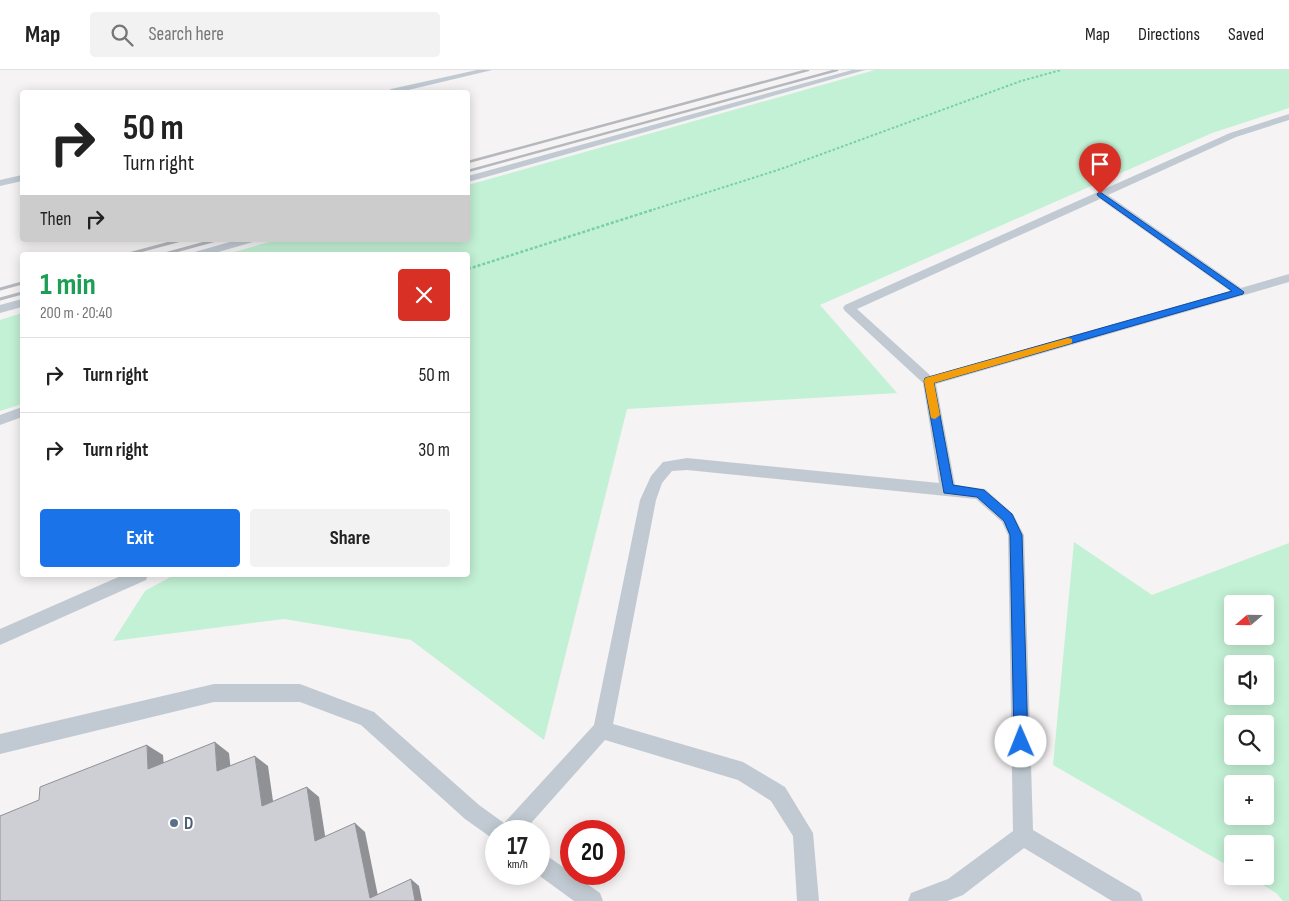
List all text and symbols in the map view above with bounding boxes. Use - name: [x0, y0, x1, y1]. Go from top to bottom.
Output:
- search box: [90, 12, 440, 57]
- text: Map: [25, 20, 60, 49]
- icon: search: [108, 21, 136, 49]
- text: Search here: [148, 23, 224, 46]
- text: Map: [1085, 24, 1110, 45]
- text: Directions: [1138, 24, 1200, 45]
- text: Saved: [1228, 24, 1264, 45]
- text: 50 m: [123, 107, 184, 150]
- icon: right: [40, 110, 105, 175]
- pin: [1079, 143, 1121, 194]
- text: Turn right: [123, 150, 194, 177]
- icon: arrive: [1086, 150, 1114, 178]
- icon: right: [81, 205, 109, 233]
- text: Then: [40, 208, 71, 231]
- text: 1 min: [40, 267, 96, 303]
- button: close: [398, 269, 450, 321]
- text: 200 m · 20:40: [40, 304, 112, 323]
- icon: right: [40, 361, 68, 389]
- text: Turn right: [83, 364, 148, 387]
- text: 50 m: [419, 364, 450, 387]
- icon: right: [40, 436, 68, 464]
- text: Turn right: [83, 439, 148, 462]
- text: 30 m: [418, 439, 450, 462]
- button: Exit: [40, 509, 240, 567]
- button: Share: [250, 509, 450, 567]
- north arrow: [1224, 595, 1274, 645]
- map controls: [1224, 595, 1274, 885]
- button: sound: [1224, 655, 1274, 705]
- position arrow: [994, 715, 1046, 767]
- button: search: [1224, 715, 1274, 765]
- button: +: [1224, 775, 1274, 825]
- place label: D: [184, 813, 193, 834]
- marker: D: [168, 817, 180, 829]
- speed limit sign: 20: [560, 820, 625, 885]
- text: 17: [507, 831, 528, 862]
- button: −: [1224, 835, 1274, 885]
- text: km/h: [507, 857, 528, 872]

